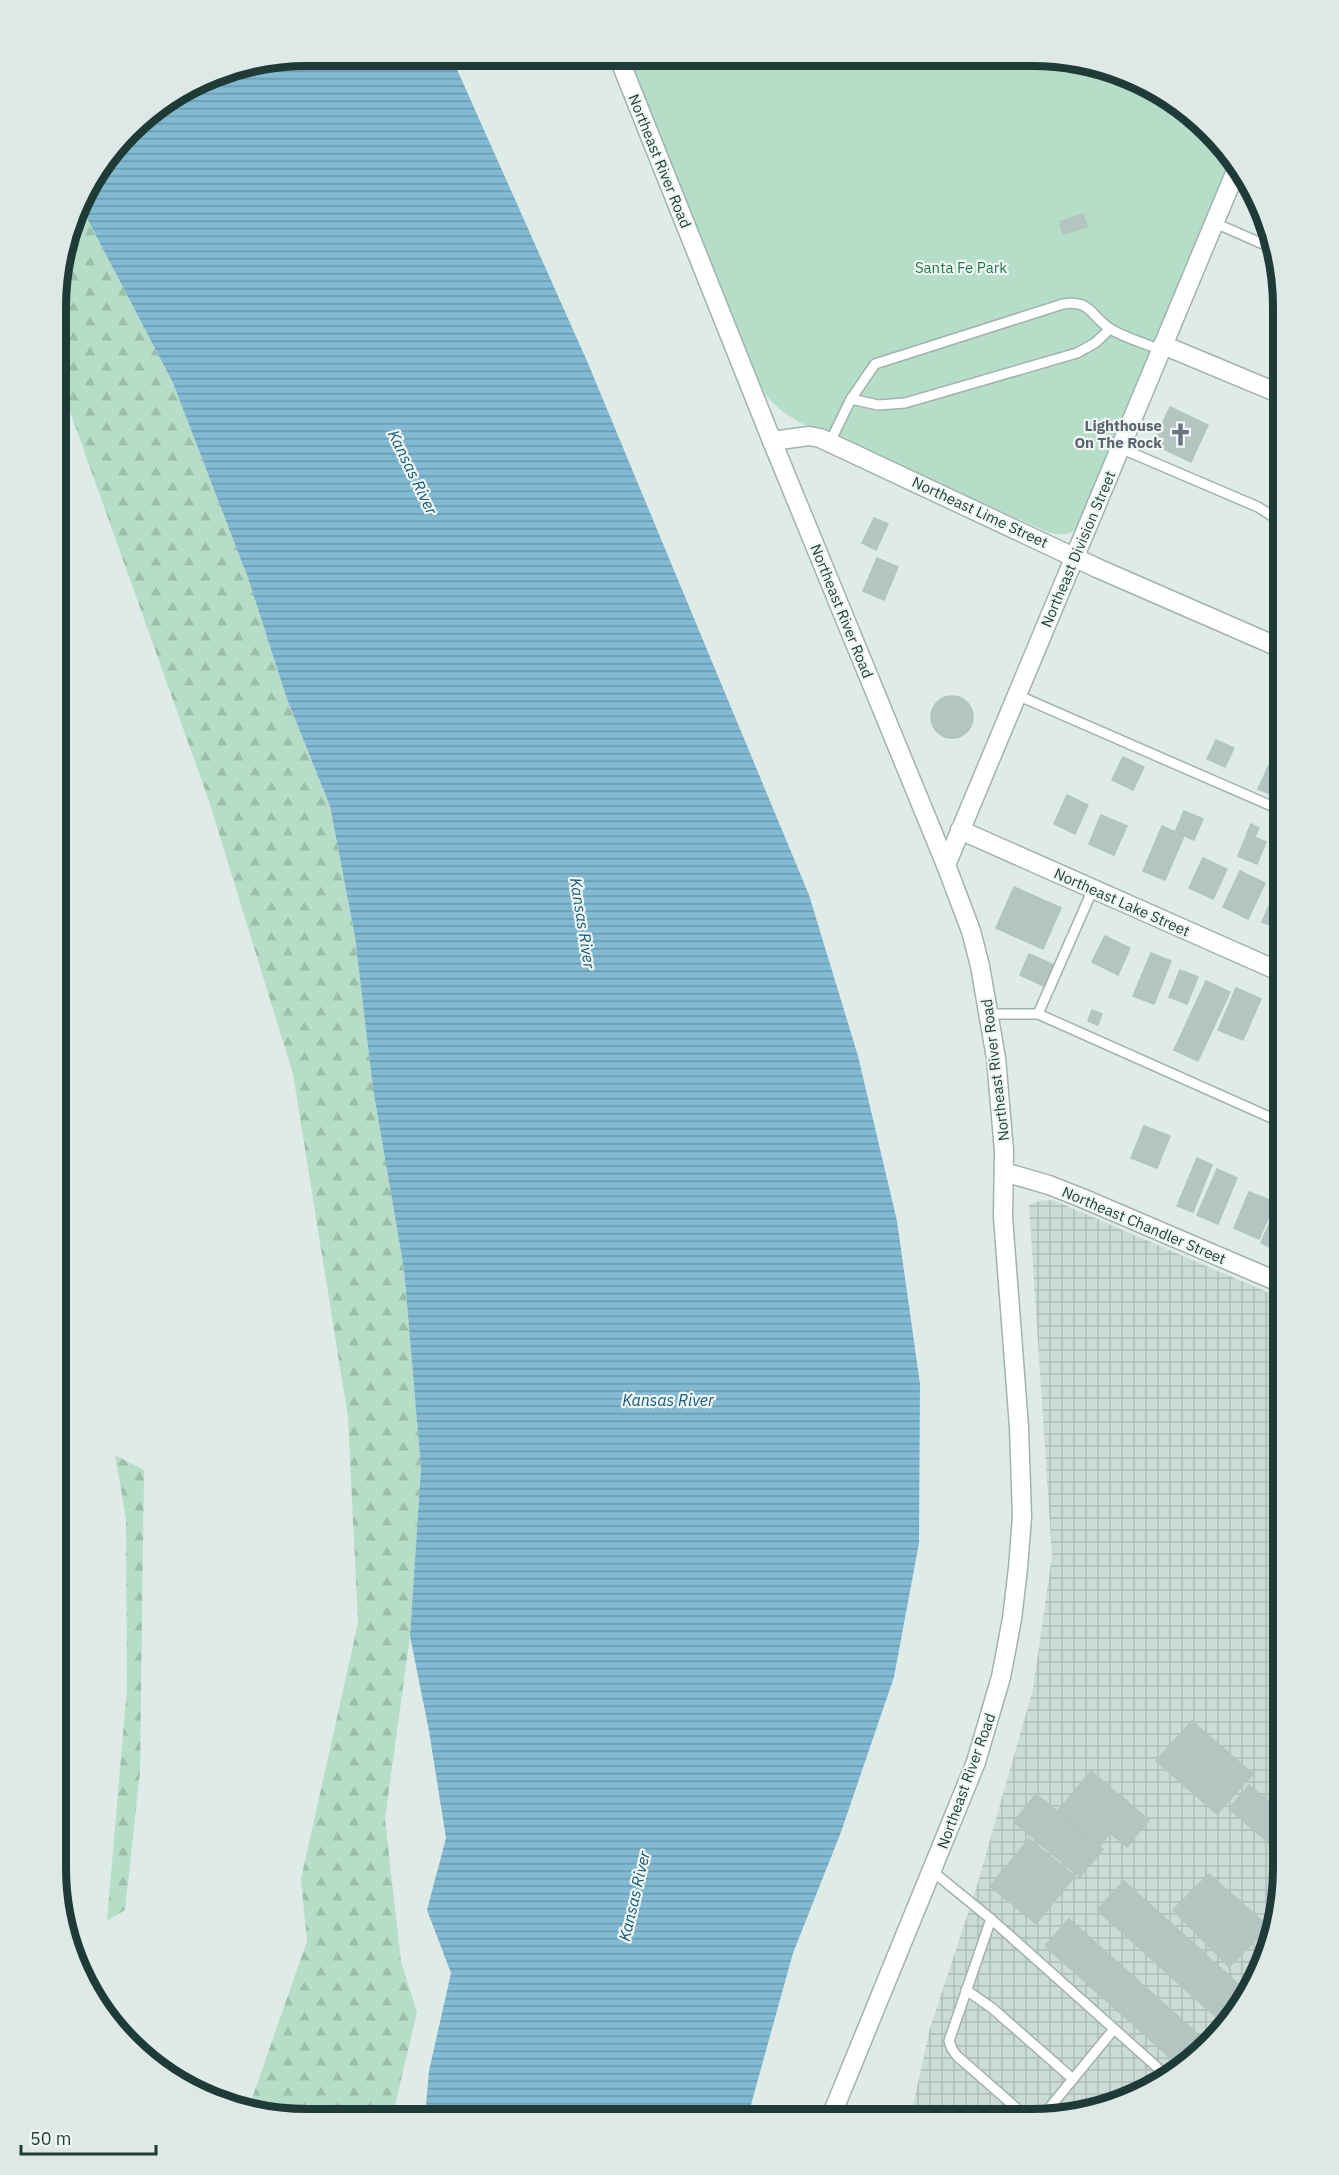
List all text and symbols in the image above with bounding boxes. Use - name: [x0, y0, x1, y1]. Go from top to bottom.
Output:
- street label: Northeast River Road: [624, 91, 696, 231]
- park label: Santa Fe Park: [915, 258, 1007, 277]
- place label: Lighthouse On The Rock: [1074, 416, 1162, 452]
- church icon: Lighthouse On The Rock: [1167, 421, 1193, 447]
- water label: Kansas River: [384, 426, 443, 519]
- street label: Northeast Division Street: [1036, 468, 1120, 630]
- street label: Northeast Lime Street: [909, 472, 1051, 552]
- street label: Northeast River Road: [806, 541, 878, 681]
- street label: Northeast Lake Street: [1051, 863, 1193, 941]
- water label: Kansas River: [566, 876, 600, 971]
- street label: Northeast River Road: [977, 998, 1013, 1142]
- street label: Northeast Chandler Street: [1059, 1182, 1229, 1268]
- water label: Kansas River: [622, 1390, 715, 1410]
- street label: Northeast River Road: [933, 1711, 999, 1851]
- water label: Kansas River: [614, 1848, 654, 1943]
- scale bar: [21, 2118, 156, 2156]
- text: 50 m: [30, 2127, 72, 2150]

